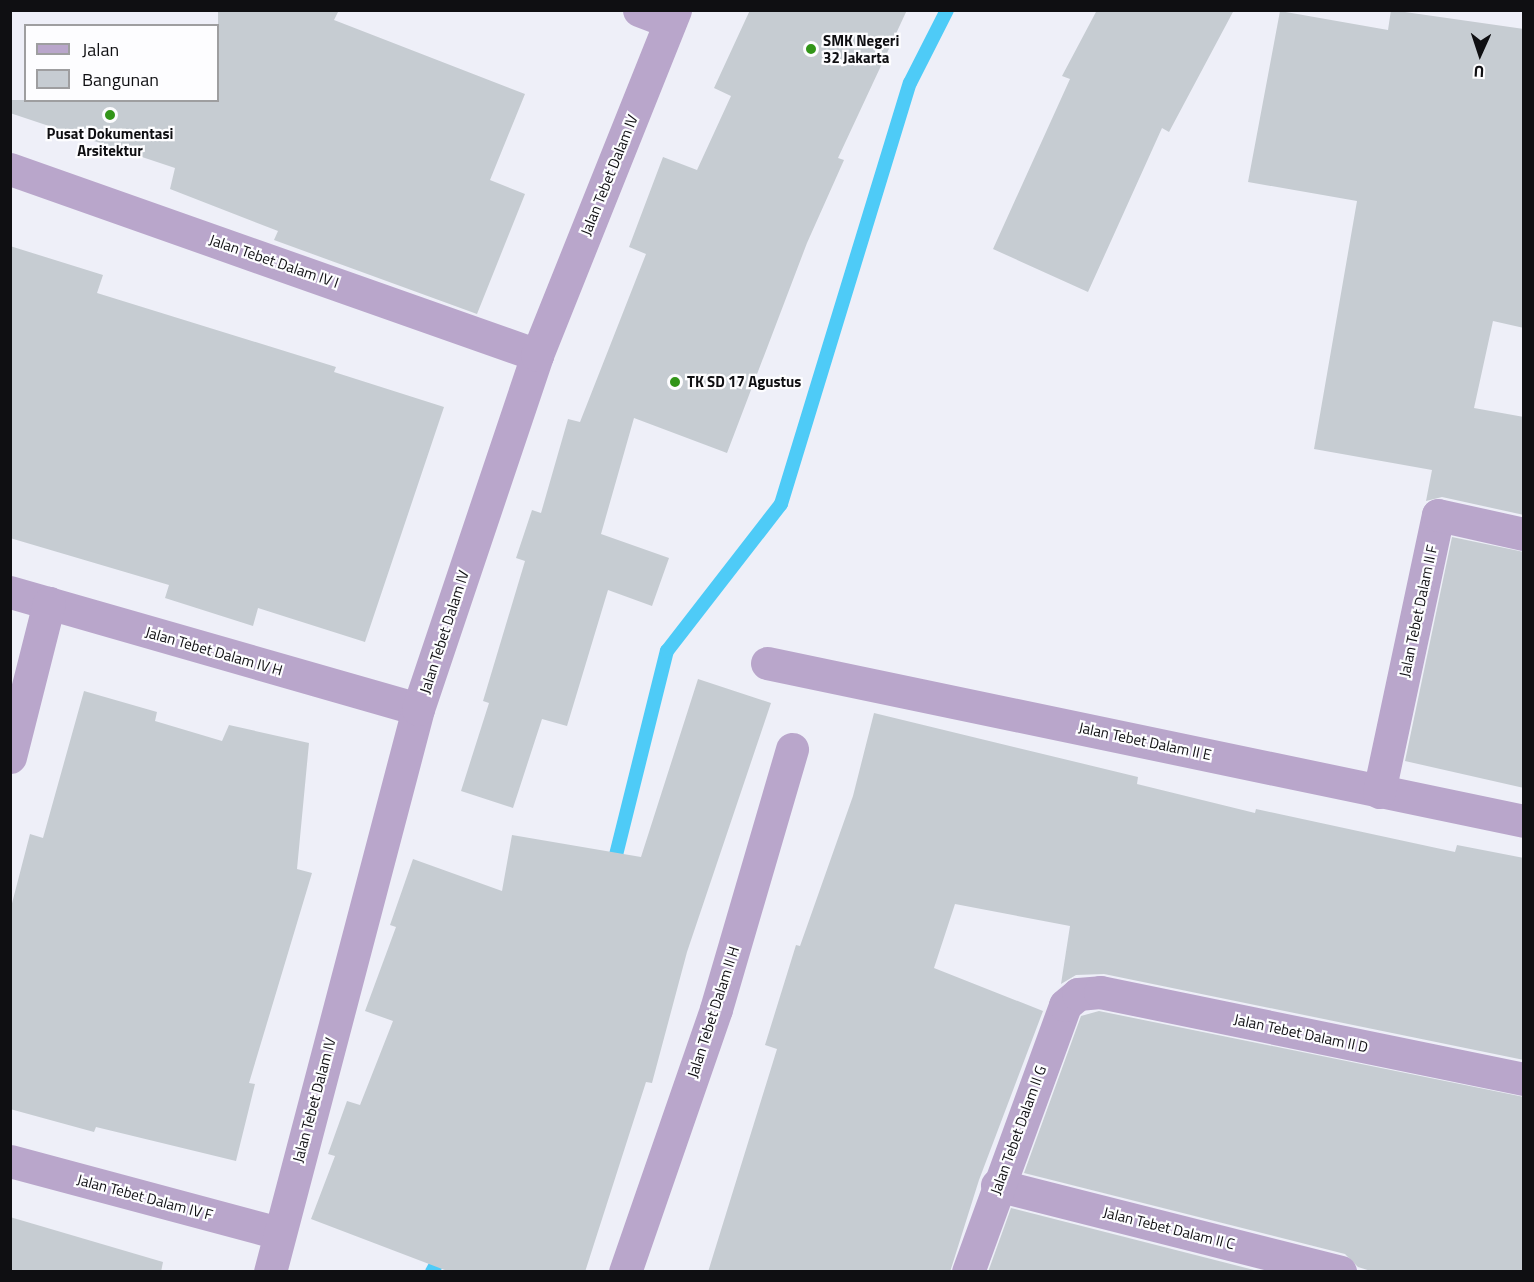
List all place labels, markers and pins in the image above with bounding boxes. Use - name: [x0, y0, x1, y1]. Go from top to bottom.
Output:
- place label: SMK Negeri 32 Jakarta: [823, 31, 899, 66]
- marker: SMK Negeri 32 Jakarta: [804, 42, 818, 56]
- marker: Pusat Dokumentasi Arsitektur: [103, 108, 117, 122]
- place label: Pusat Dokumentasi Arsitektur: [47, 124, 173, 159]
- place label: TK SD 17 Agustus: [687, 373, 801, 391]
- marker: TK SD 17 Agustus: [668, 375, 682, 389]

